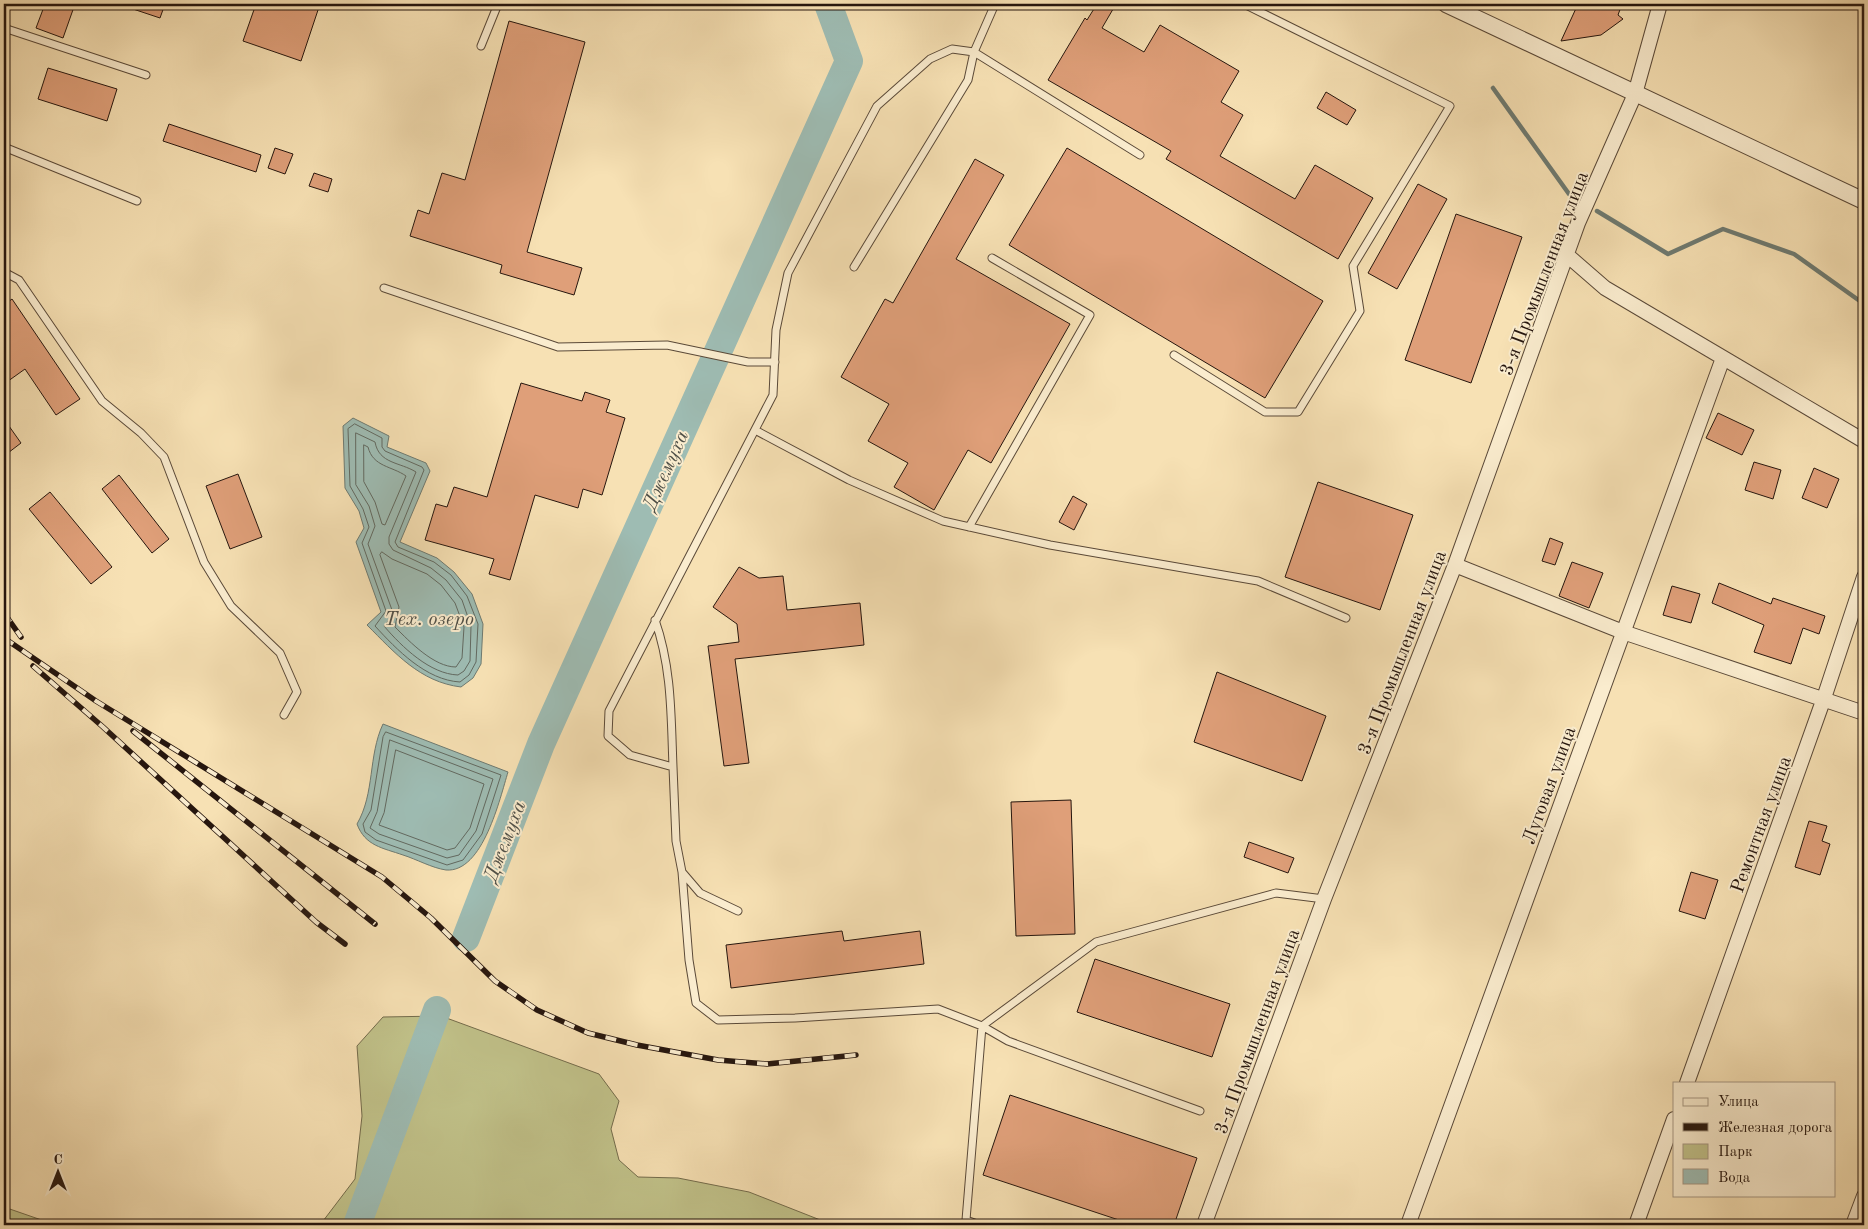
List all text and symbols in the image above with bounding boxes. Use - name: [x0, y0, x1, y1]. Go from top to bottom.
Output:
- street label: 3-я Промышленная улица: [1498, 169, 1593, 378]
- water label: Джемуха: [639, 428, 693, 516]
- street label: 3-я Промышленная улица: [1356, 548, 1451, 757]
- water label: Тех. озеро: [384, 610, 474, 630]
- street label: Луговая улица: [1520, 724, 1581, 847]
- street label: Ремонтная улица: [1729, 753, 1796, 896]
- water label: Джемуха: [480, 798, 531, 888]
- street label: 3-я Промышленная улица: [1212, 926, 1305, 1137]
- legend: [1673, 1082, 1836, 1196]
- text: Улица: [1718, 1095, 1759, 1110]
- text: Железная дорога: [1718, 1121, 1833, 1136]
- text: Парк: [1718, 1145, 1753, 1160]
- north arrow: [32, 1146, 82, 1196]
- text: С: [53, 1153, 63, 1167]
- text: Вода: [1718, 1171, 1751, 1186]

